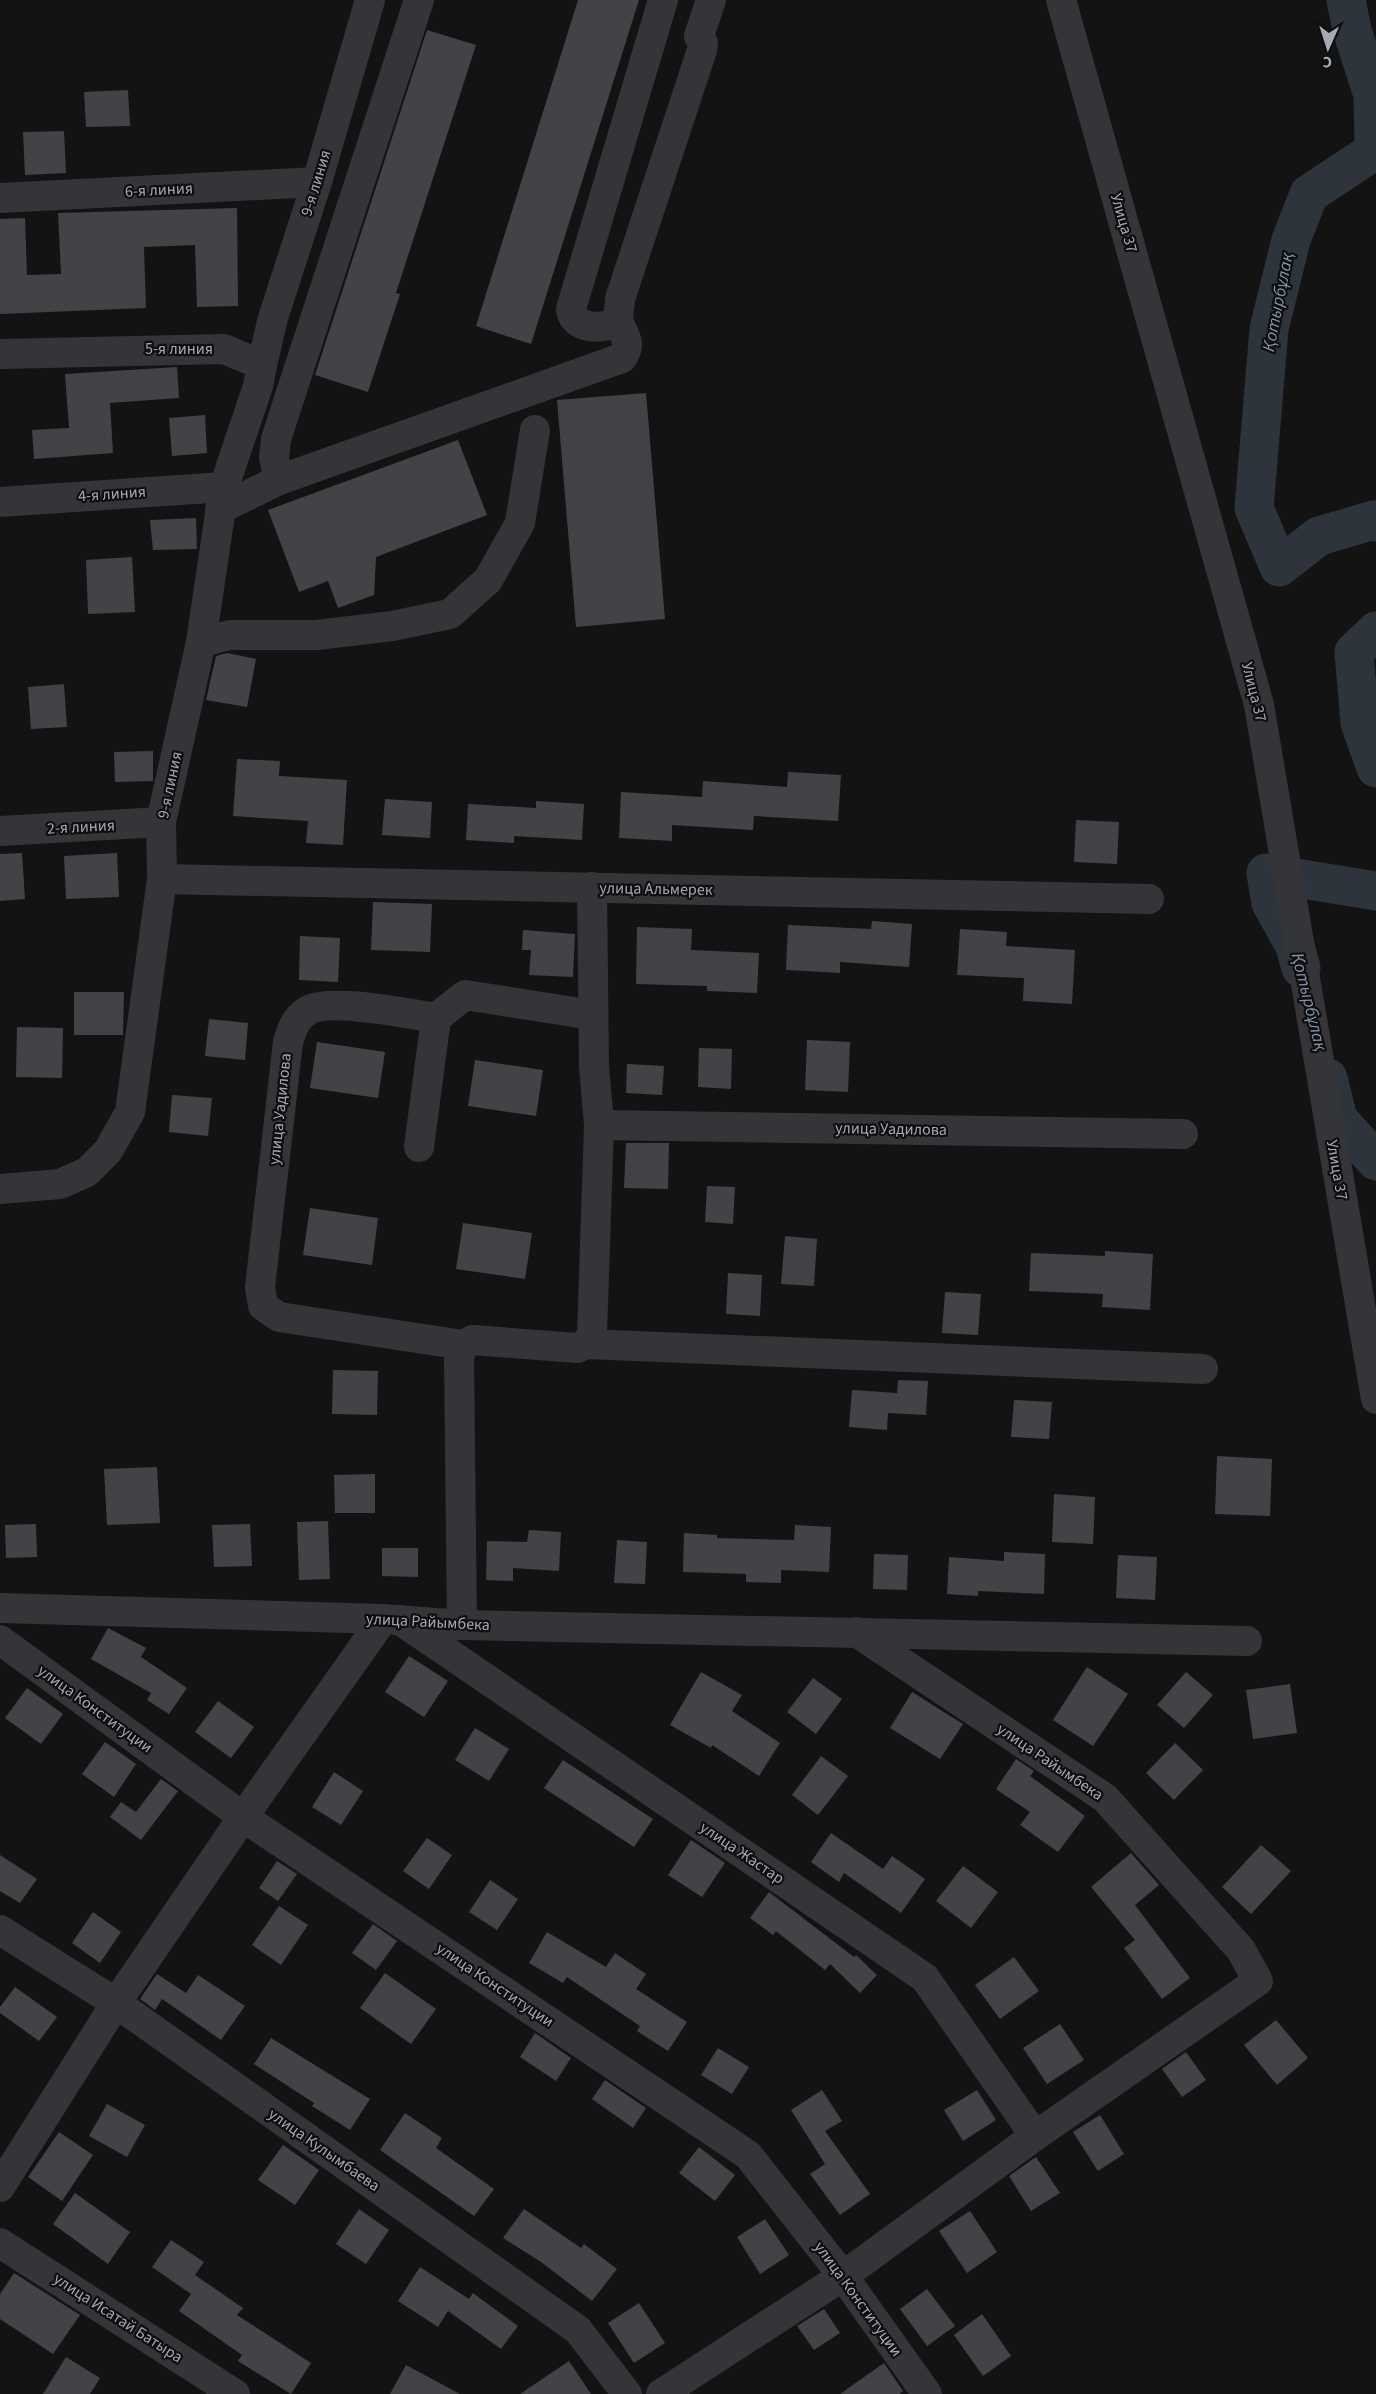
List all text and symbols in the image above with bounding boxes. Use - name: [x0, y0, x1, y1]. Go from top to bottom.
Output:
- north arrow: [1298, 18, 1358, 78]
- text: С: [1322, 51, 1332, 73]
- street label: 9-я линия: [296, 147, 336, 219]
- street label: 6-я линия: [124, 177, 194, 203]
- street label: Улица 37: [1105, 191, 1143, 255]
- water label: Қотырбұлақ: [1256, 250, 1300, 354]
- street label: 5-я линия: [145, 338, 213, 360]
- street label: 4-я линия: [77, 481, 147, 507]
- street label: Улица 37: [1236, 660, 1272, 724]
- street label: 9-я линия: [152, 749, 188, 821]
- street label: 2-я линия: [46, 814, 116, 840]
- street label: улица Альмерек: [599, 877, 713, 901]
- water label: Қотырбұлақ: [1285, 950, 1333, 1054]
- street label: улица Уадилова: [263, 1052, 297, 1166]
- street label: улица Уадилова: [835, 1117, 947, 1141]
- street label: Улица 37: [1321, 1138, 1353, 1202]
- street label: улица Райымбека: [366, 1608, 490, 1636]
- street label: улица Конституции: [33, 1660, 157, 1758]
- street label: улица Райымбека: [992, 1718, 1108, 1806]
- street label: улица Жастар: [695, 1817, 789, 1889]
- street label: улица Конституции: [432, 1937, 558, 2033]
- street label: улица Кулымбаева: [264, 2103, 384, 2197]
- street label: улица Конституции: [809, 2237, 907, 2361]
- street label: улица Исатай Батыра: [49, 2268, 187, 2368]

